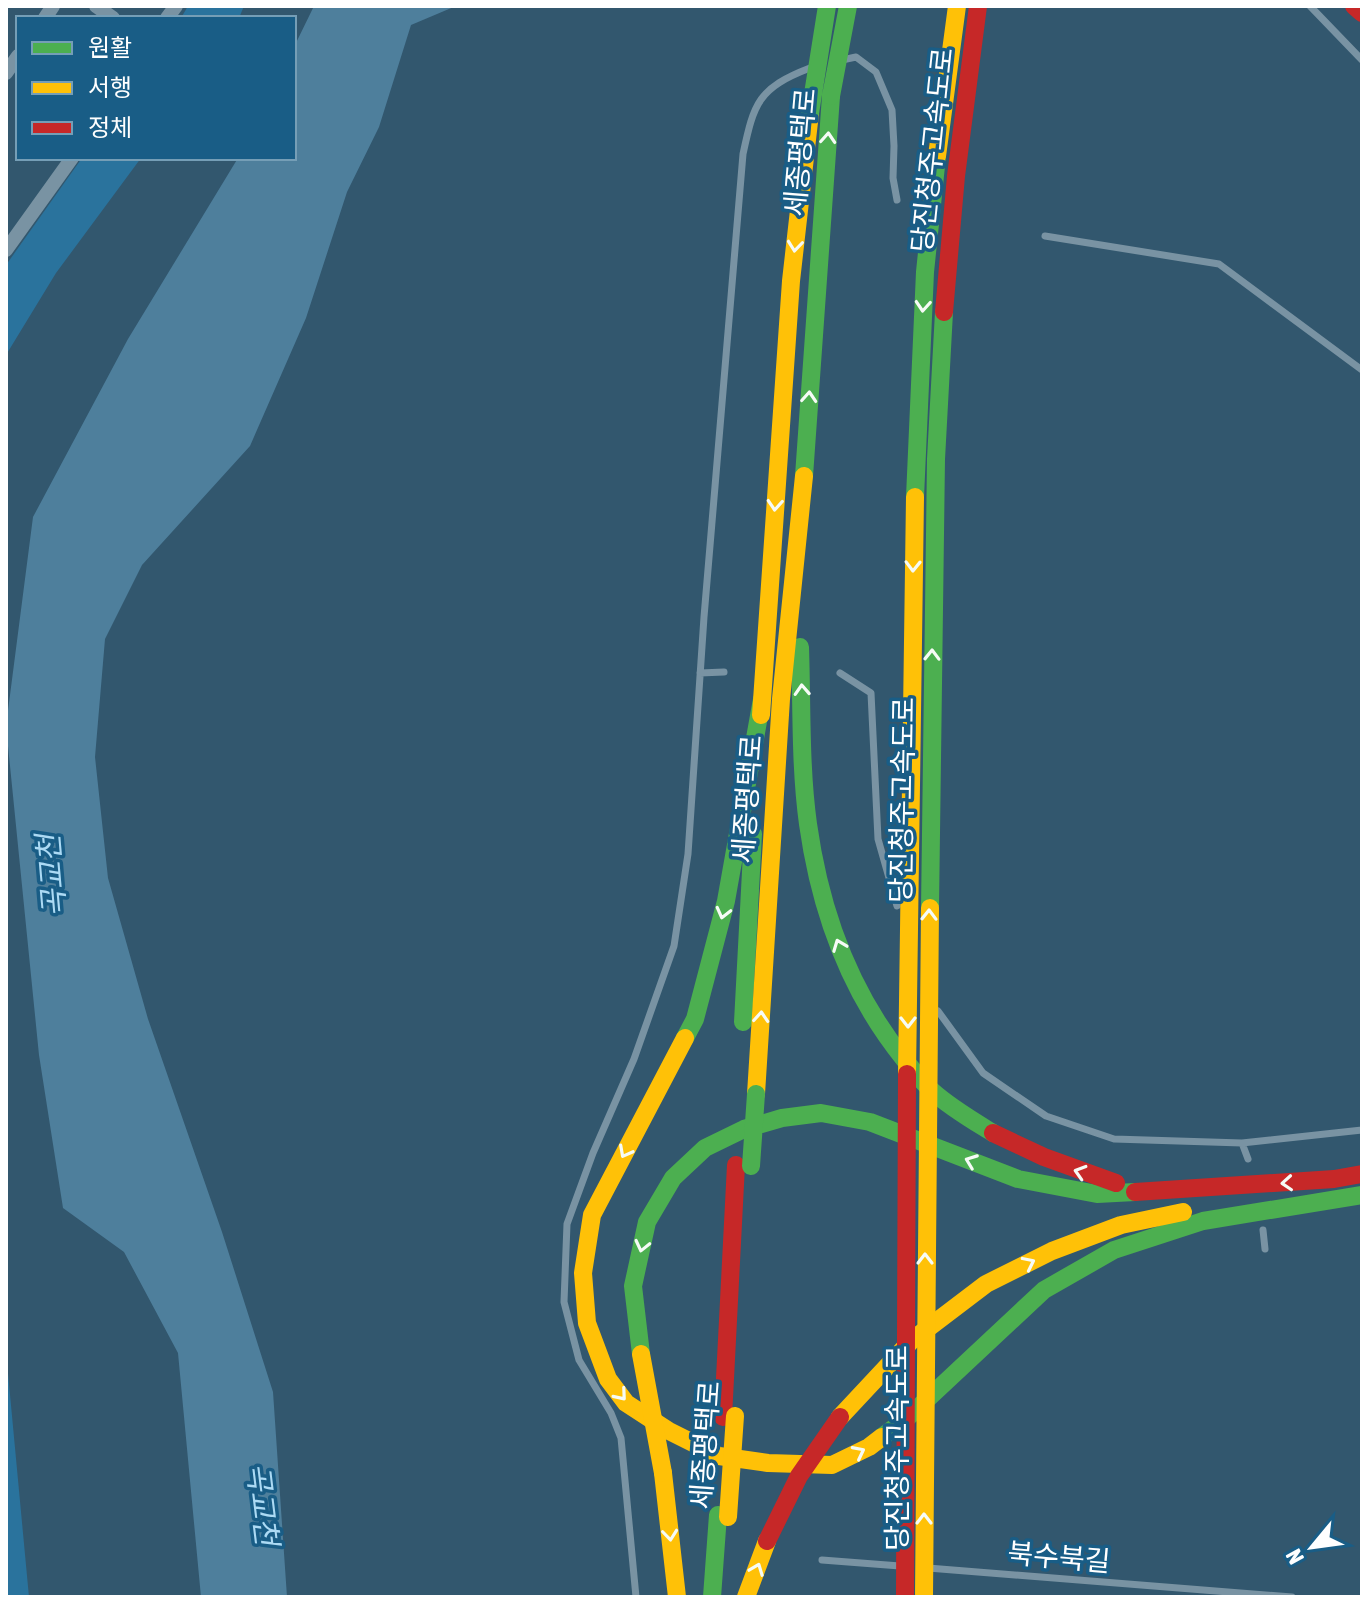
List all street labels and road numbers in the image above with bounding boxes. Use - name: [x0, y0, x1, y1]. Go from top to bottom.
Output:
- street label: 당진청주고속도로: [905, 46, 959, 254]
- street label: 세종평택로: [778, 86, 822, 218]
- street label: 당진청주고속도로: [884, 697, 920, 903]
- street label: 세종평택로: [727, 734, 767, 864]
- street label: 당진청주고속도로: [881, 1345, 913, 1551]
- street label: 세종평택로: [685, 1380, 725, 1510]
- street label: 북수북길: [1006, 1537, 1112, 1577]

